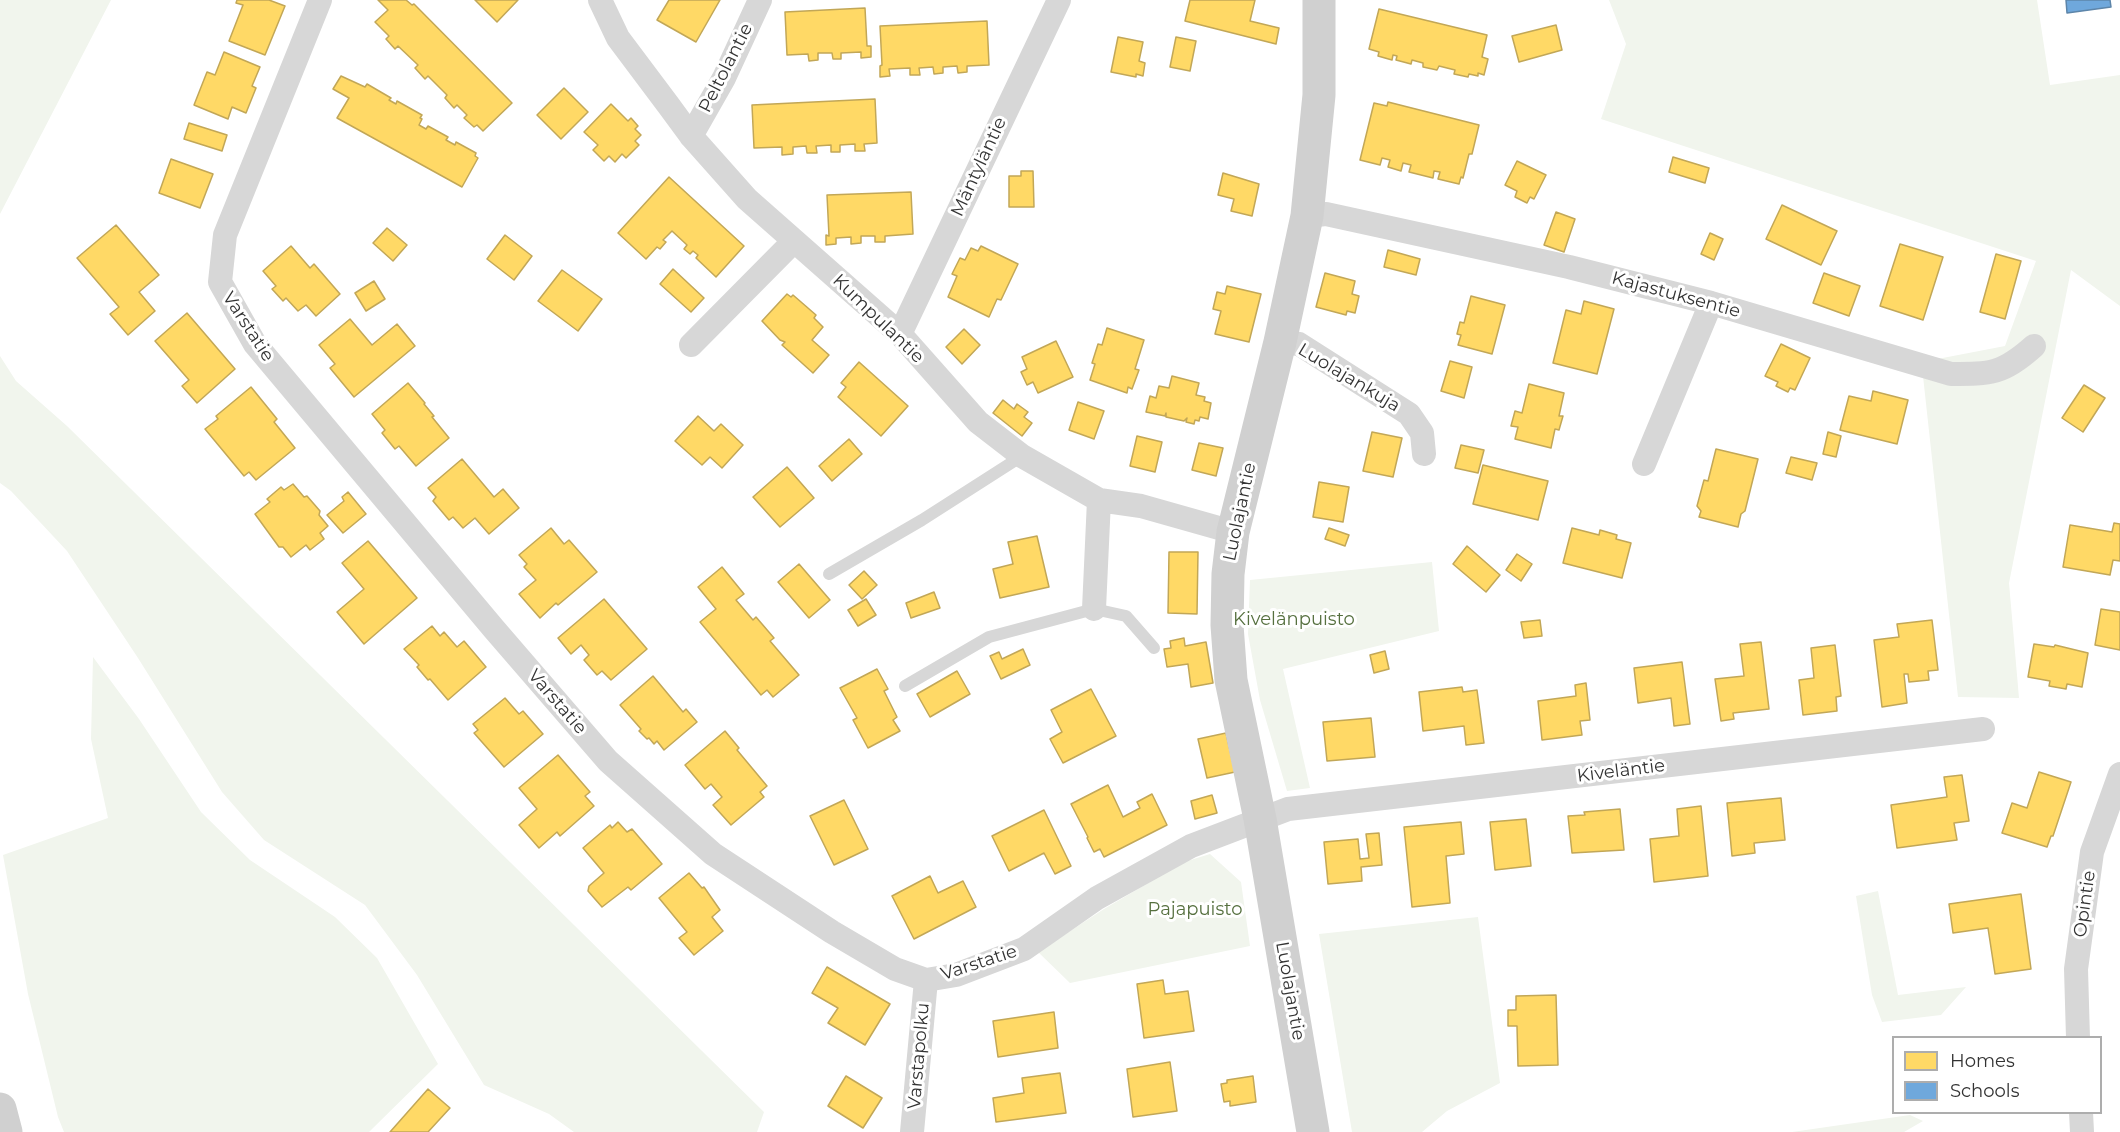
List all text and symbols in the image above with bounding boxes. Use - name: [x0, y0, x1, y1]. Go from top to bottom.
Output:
- street label: Peltolantie: [694, 20, 758, 116]
- street label: Mäntyläntie: [947, 114, 1011, 220]
- street label: Kajastuksentie: [1609, 267, 1743, 323]
- street label: Kumpulantie: [828, 270, 928, 368]
- street label: Varstatie: [217, 288, 279, 366]
- street label: Luolajankuja: [1294, 339, 1404, 417]
- street label: Luolajantie: [1219, 461, 1261, 563]
- park label: Kivelänpuisto: [1233, 609, 1355, 631]
- street label: Varstatie: [523, 665, 591, 739]
- street label: Kiveläntie: [1576, 755, 1666, 787]
- street label: Opintie: [2070, 869, 2100, 939]
- park label: Pajapuisto: [1147, 899, 1243, 921]
- street label: Luolajantie: [1271, 940, 1309, 1042]
- street label: Varstatie: [938, 941, 1020, 985]
- street label: Varstapolku: [904, 1002, 934, 1110]
- legend: [1892, 1036, 2102, 1114]
- text: Homes: [1950, 1050, 2015, 1072]
- text: Schools: [1950, 1080, 2019, 1102]

